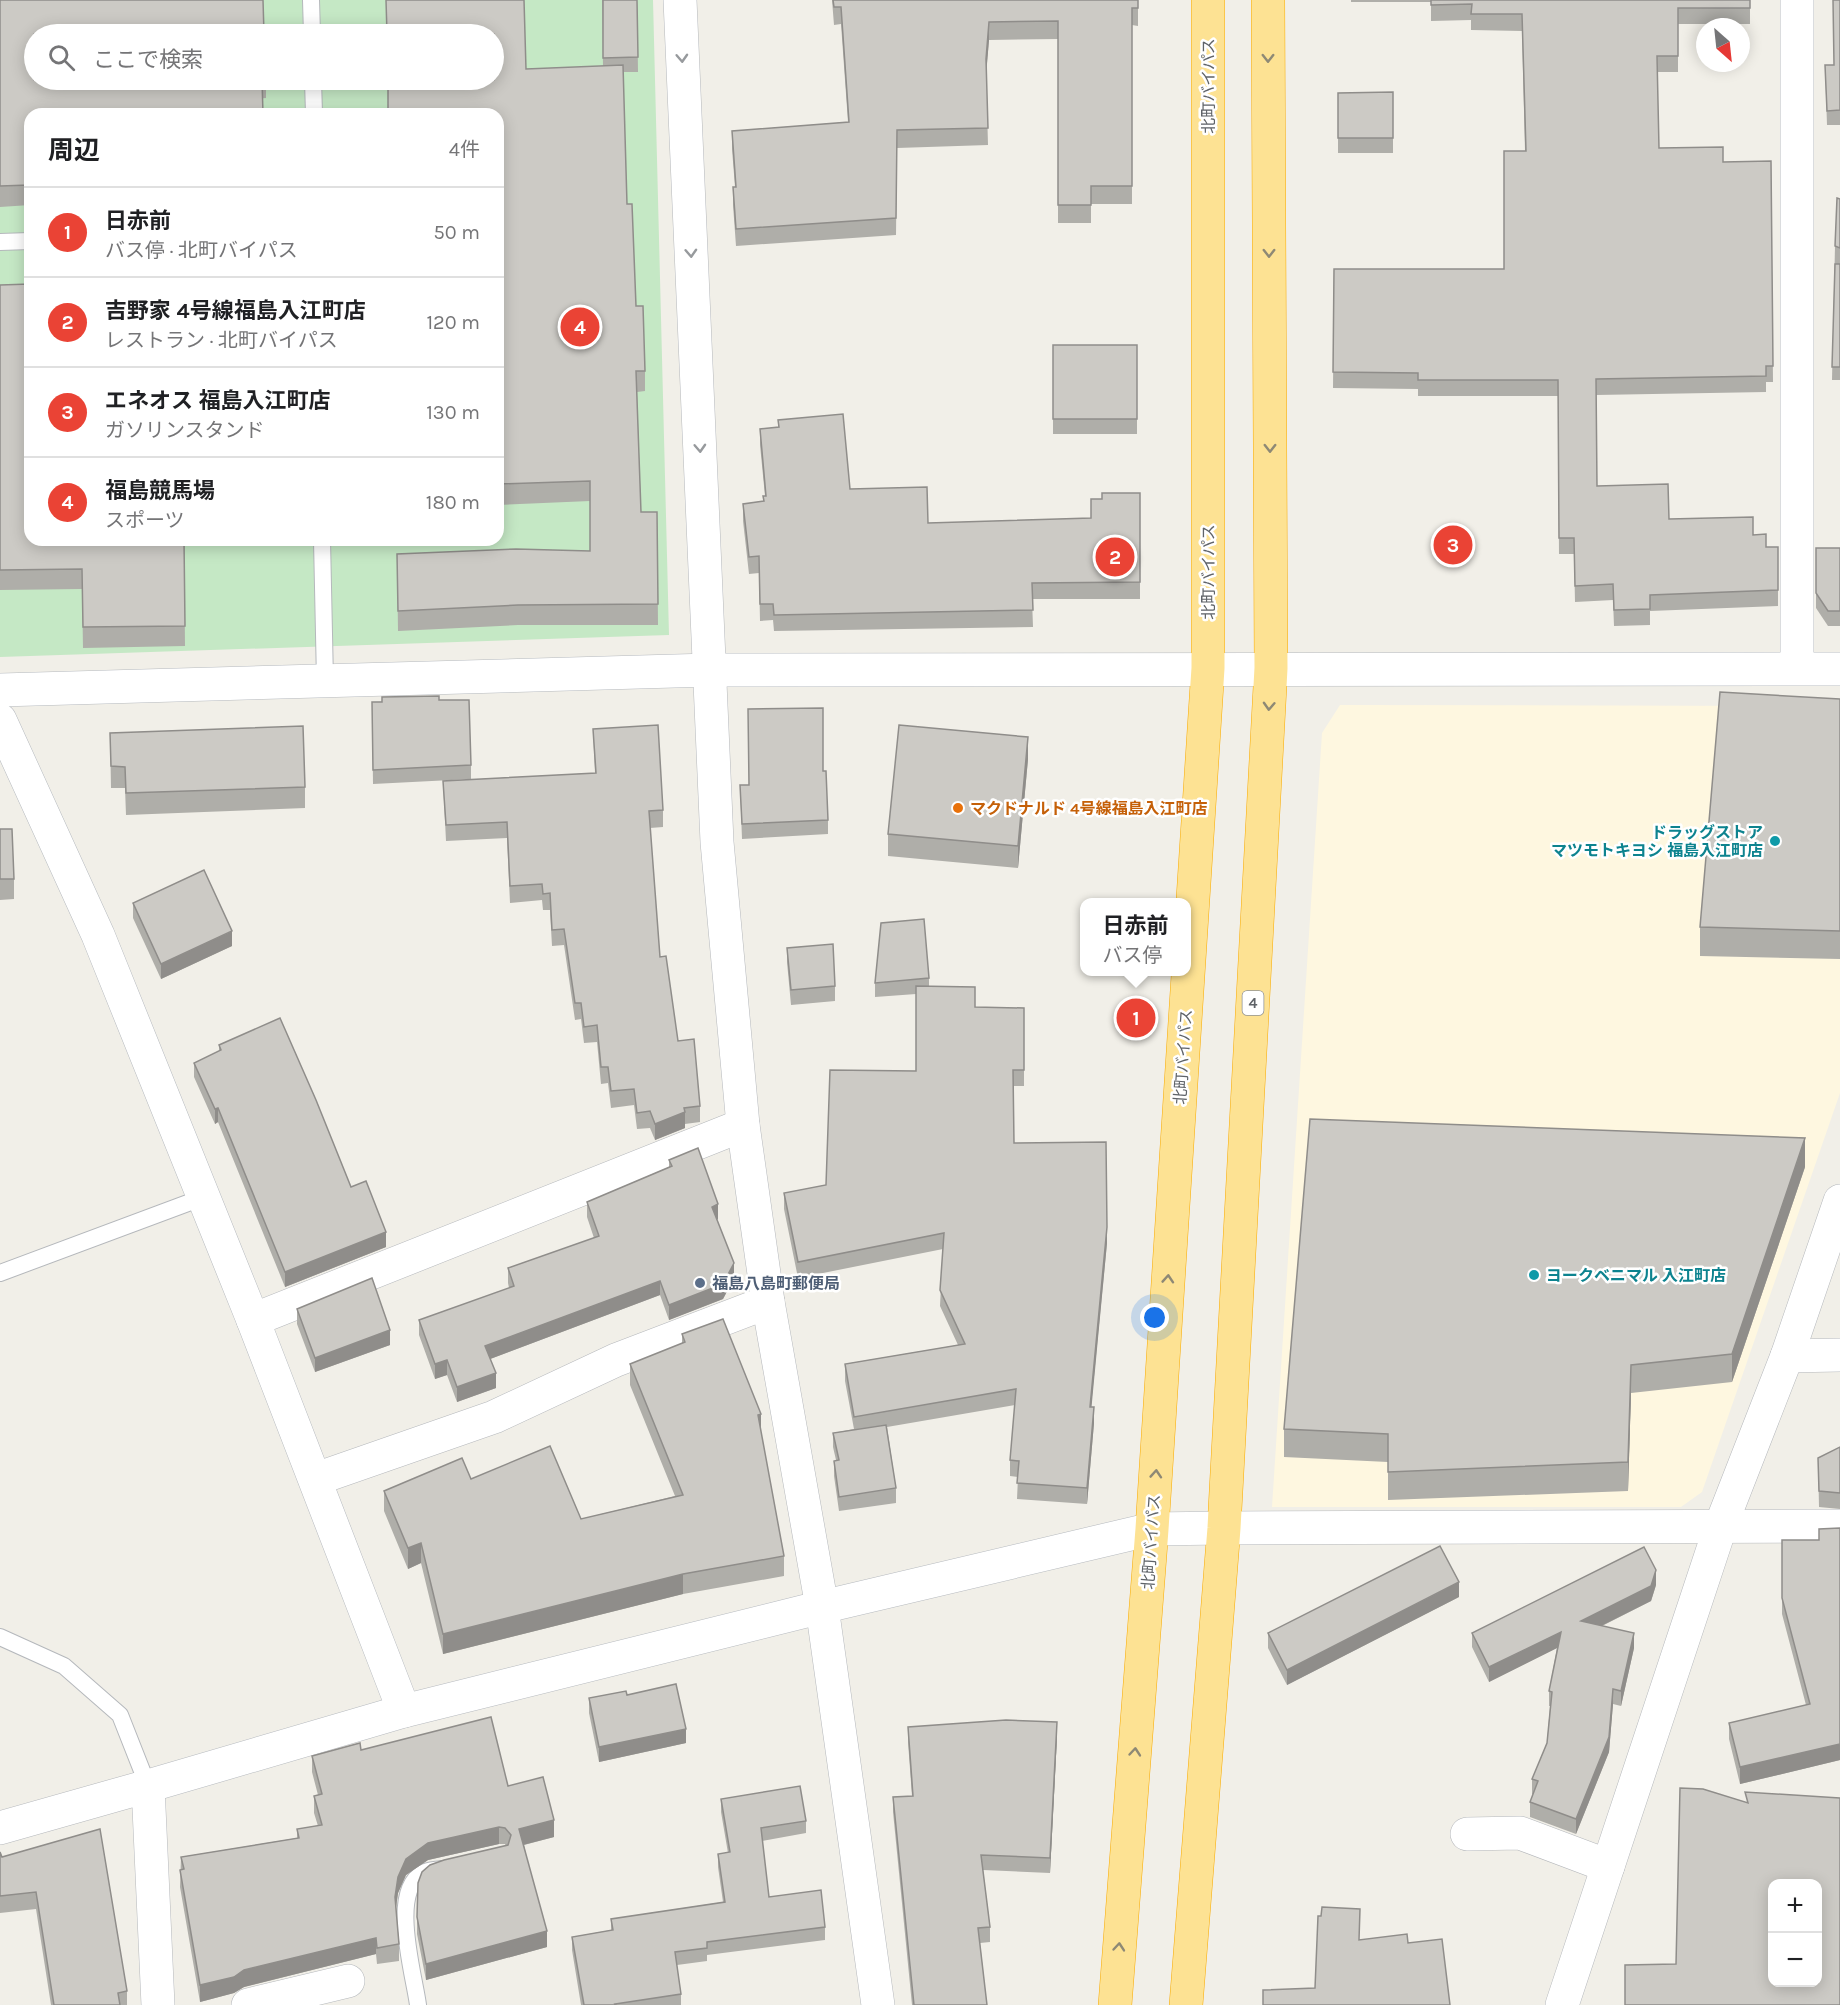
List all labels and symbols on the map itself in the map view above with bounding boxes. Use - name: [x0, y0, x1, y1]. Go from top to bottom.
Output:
- north arrow: [1696, 18, 1750, 72]
- street label: 北町バイパス: [1199, 38, 1218, 134]
- one-way arrow: [676, 54, 689, 63]
- one-way arrow: [1262, 54, 1274, 63]
- one-way arrow: [685, 249, 697, 258]
- one-way arrow: [1263, 249, 1275, 258]
- pin: 4: [560, 304, 600, 350]
- one-way arrow: [693, 444, 706, 453]
- one-way arrow: [1264, 444, 1276, 453]
- pin: 3: [1434, 522, 1472, 568]
- street label: 北町バイパス: [1199, 524, 1218, 620]
- pin: 2: [1096, 534, 1134, 580]
- one-way arrow: [1263, 702, 1276, 711]
- place label: マクドナルド 4号線福島入江町店: [970, 799, 1208, 818]
- marker: マクドナルド 4号線福島入江町店: [951, 801, 965, 815]
- place label: ドラッグストア マツモトキヨシ 福島入江町店: [1551, 823, 1763, 860]
- marker: ドラッグストア マツモトキヨシ 福島入江町店: [1768, 834, 1782, 848]
- road number: 4: [1242, 991, 1264, 1015]
- pin: 1: [1116, 996, 1156, 1040]
- street label: 北町バイパス: [1170, 1009, 1196, 1105]
- place label: ヨークベニマル 入江町店: [1546, 1266, 1726, 1285]
- marker: ヨークベニマル 入江町店: [1527, 1268, 1541, 1282]
- place label: 福島八島町郵便局: [712, 1274, 840, 1293]
- one-way arrow: [1162, 1275, 1175, 1284]
- marker: 福島八島町郵便局: [693, 1276, 707, 1290]
- your location: [1140, 1303, 1169, 1332]
- one-way arrow: [1149, 1470, 1162, 1479]
- street label: 北町バイパス: [1138, 1494, 1164, 1590]
- one-way arrow: [1128, 1748, 1141, 1757]
- one-way arrow: [1112, 1942, 1125, 1951]

